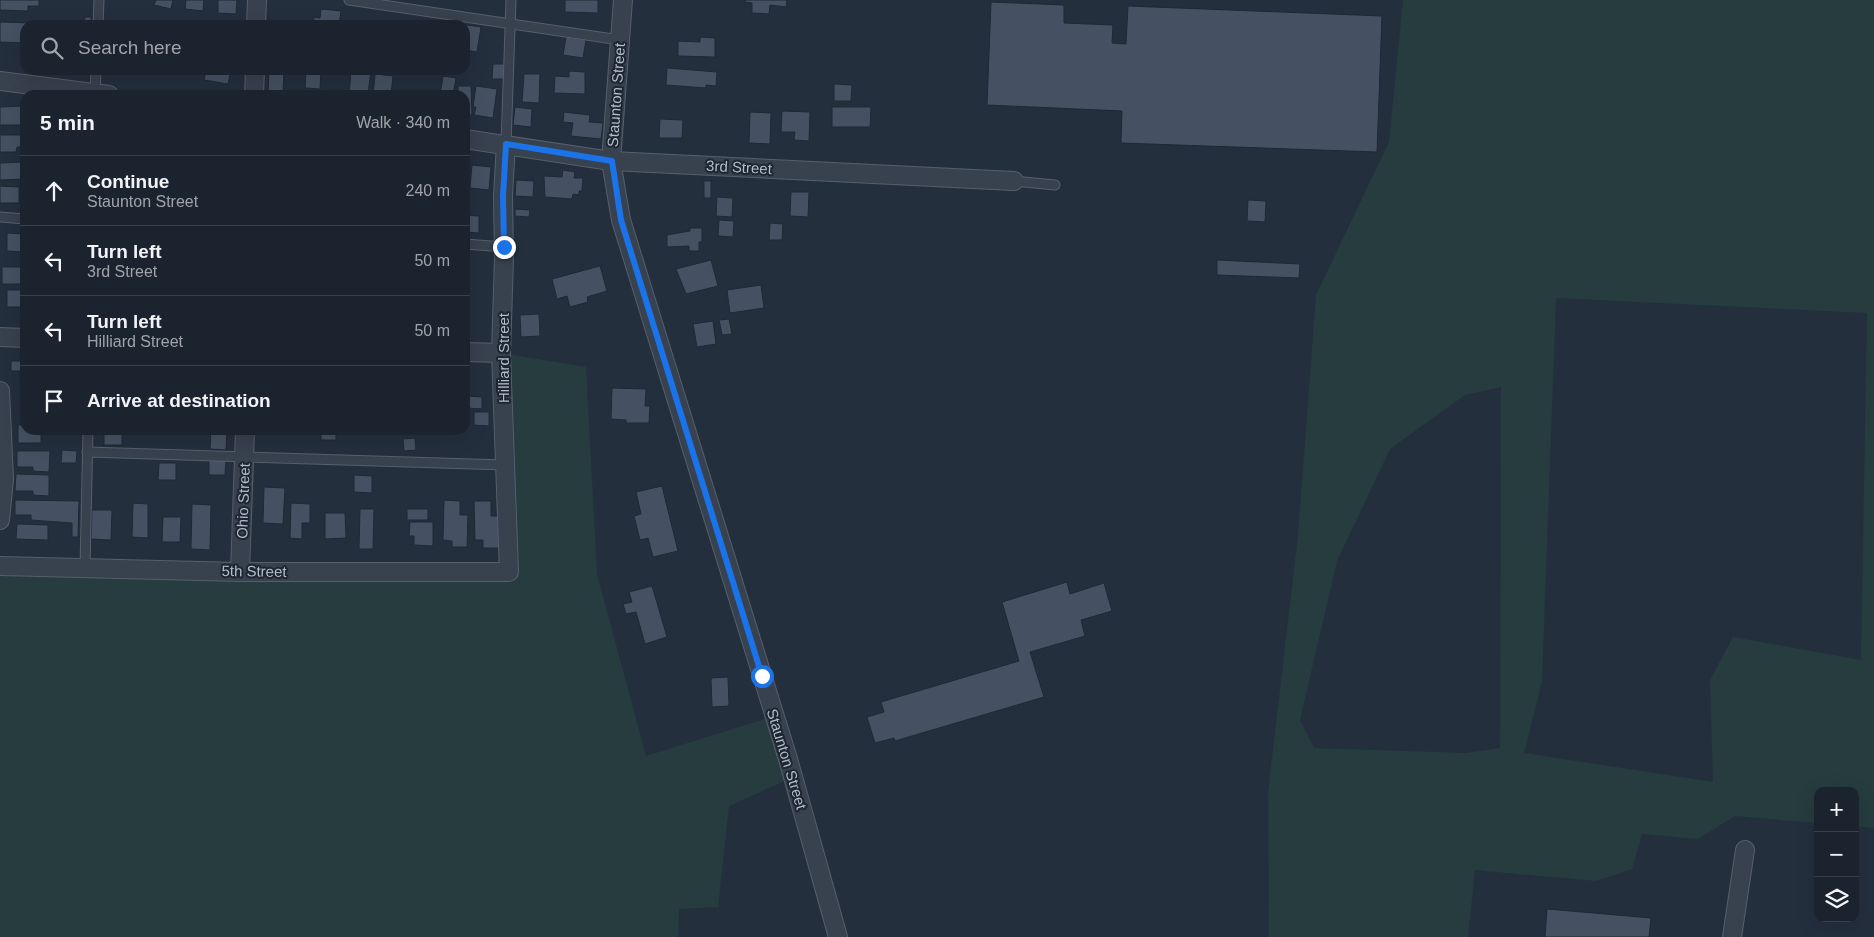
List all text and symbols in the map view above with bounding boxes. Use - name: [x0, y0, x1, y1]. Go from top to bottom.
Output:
- search box: [20, 20, 470, 75]
- icon: search: [38, 34, 66, 62]
- text: Search here: [78, 37, 182, 58]
- street label: Staunton Street: [604, 42, 628, 148]
- text: 5 min: [40, 111, 95, 134]
- text: Walk · 340 m: [356, 114, 450, 131]
- street label: 3rd Street: [706, 157, 773, 177]
- text: Continue: [87, 171, 169, 192]
- icon: ahead: [40, 177, 68, 205]
- text: 240 m: [406, 182, 450, 199]
- text: Staunton Street: [87, 193, 198, 210]
- route end: [493, 236, 516, 259]
- text: Turn left: [87, 241, 162, 262]
- icon: left: [40, 247, 68, 275]
- text: 50 m: [414, 252, 450, 269]
- text: 3rd Street: [87, 263, 157, 280]
- text: Turn left: [87, 311, 162, 332]
- street label: Hilliard Street: [495, 312, 512, 403]
- icon: left: [40, 317, 68, 345]
- text: 50 m: [414, 322, 450, 339]
- text: Hilliard Street: [87, 333, 183, 350]
- icon: arrive: [40, 387, 68, 415]
- text: Arrive at destination: [87, 390, 271, 411]
- street label: Ohio Street: [233, 462, 253, 539]
- street label: 5th Street: [221, 562, 287, 580]
- route start: [751, 665, 774, 688]
- street label: Staunton Street: [764, 707, 811, 812]
- map controls: [1814, 787, 1859, 922]
- button: +: [1814, 787, 1859, 832]
- button: −: [1814, 832, 1859, 877]
- button: layers: [1814, 877, 1859, 922]

